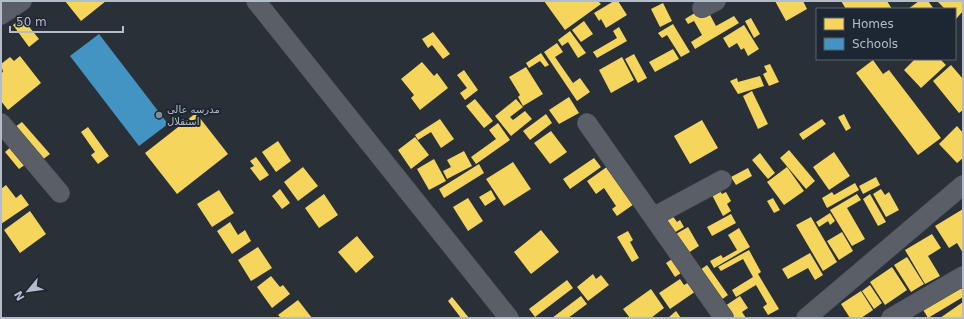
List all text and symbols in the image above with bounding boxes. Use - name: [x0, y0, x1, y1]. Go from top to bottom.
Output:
- scale bar: [10, 8, 123, 34]
- legend: [816, 8, 956, 60]
- text: 50 m: [16, 15, 47, 29]
- text: Homes: [852, 17, 894, 31]
- text: Schools: [852, 37, 898, 51]
- place label: مدرسه عالی استقلال: [167, 104, 220, 127]
- marker: مدرسه عالی استقلال: [154, 110, 164, 120]
- north arrow: [8, 271, 48, 311]
- text: N: [12, 288, 28, 303]

